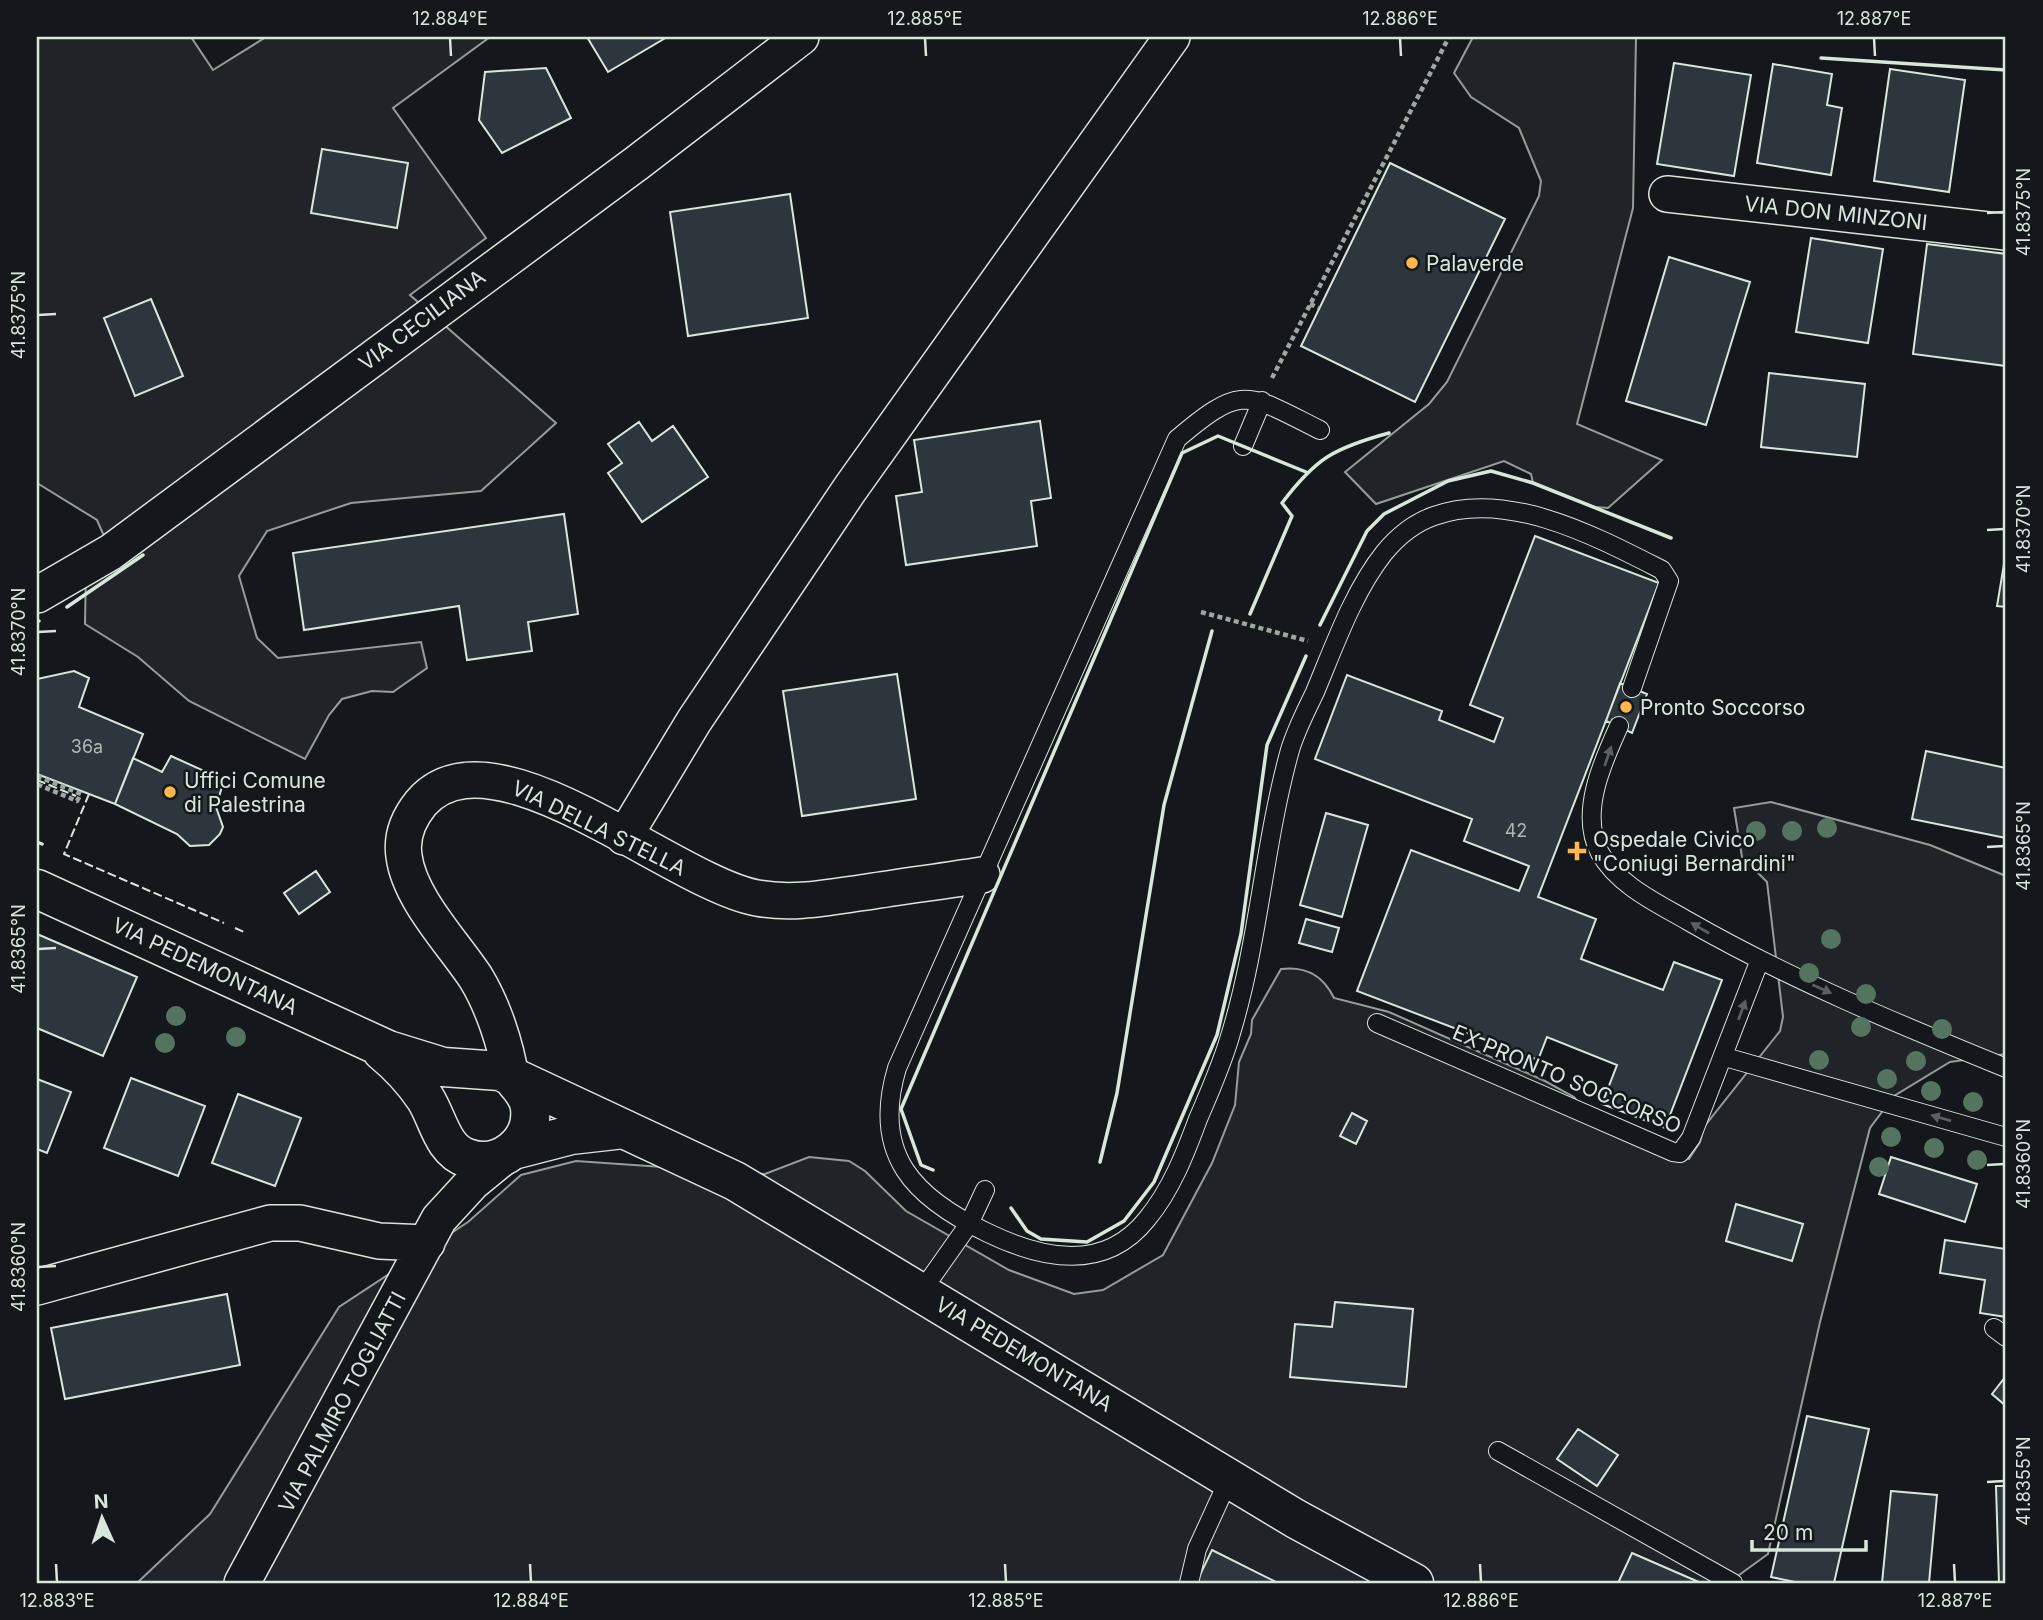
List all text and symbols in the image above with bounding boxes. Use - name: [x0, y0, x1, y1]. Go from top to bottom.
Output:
- text: 12.884°E: [412, 8, 488, 29]
- text: 12.885°E: [887, 8, 963, 29]
- text: 12.886°E: [1362, 8, 1438, 29]
- text: 12.887°E: [1837, 8, 1911, 29]
- text: 41.8375°N: [2013, 168, 2034, 256]
- street label: VIA DON MINZONI: [1743, 191, 1929, 235]
- place label: Palaverde: [1426, 251, 1524, 276]
- marker: Palaverde: [1404, 255, 1420, 271]
- street label: VIA CECILIANA: [354, 264, 490, 376]
- text: 41.8375°N: [8, 271, 29, 359]
- text: 41.8370°N: [2013, 485, 2034, 573]
- text: 41.8370°N: [8, 588, 29, 676]
- place label: Pronto Soccorso: [1640, 695, 1805, 720]
- marker: Pronto Soccorso: [1618, 699, 1634, 715]
- house number: 36a: [71, 736, 103, 757]
- one-way arrow: [1603, 745, 1614, 766]
- place label: Uffici Comune di Palestrina: [184, 768, 326, 817]
- street label: VIA DELLA STELLA: [508, 775, 690, 881]
- marker: Uffici Comune di Palestrina: [162, 784, 178, 800]
- text: 41.8365°N: [2013, 801, 2034, 891]
- house number: 42: [1505, 820, 1527, 841]
- place label: Ospedale Civico "Coniugi Bernardini": [1593, 827, 1796, 876]
- marker: Ospedale Civico "Coniugi Bernardini": [1567, 841, 1587, 861]
- text: 41.8365°N: [8, 904, 29, 994]
- street label: VIA PEDEMONTANA: [108, 912, 302, 1020]
- one-way arrow: [1690, 922, 1710, 934]
- one-way arrow: [1811, 984, 1832, 995]
- one-way arrow: [1737, 999, 1748, 1020]
- street label: EX PRONTO SOCCORSO: [1449, 1019, 1685, 1139]
- one-way arrow: [1929, 1112, 1951, 1123]
- text: 41.8360°N: [2013, 1119, 2034, 1209]
- text: 41.8360°N: [8, 1222, 29, 1312]
- street label: VIA PALMIRO TOGLIATTI: [273, 1287, 411, 1517]
- street label: VIA PEDEMONTANA: [931, 1291, 1117, 1417]
- text: 41.8355°N: [2013, 1436, 2034, 1526]
- north arrow: [66, 1484, 136, 1554]
- text: N: [93, 1490, 109, 1513]
- scale bar: [1752, 1508, 1866, 1552]
- text: 20 m: [1763, 1520, 1813, 1545]
- text: 12.883°E: [19, 1590, 95, 1611]
- text: 12.884°E: [493, 1590, 569, 1611]
- text: 12.885°E: [968, 1590, 1044, 1611]
- text: 12.886°E: [1443, 1590, 1519, 1611]
- text: 12.887°E: [1918, 1590, 1992, 1611]

